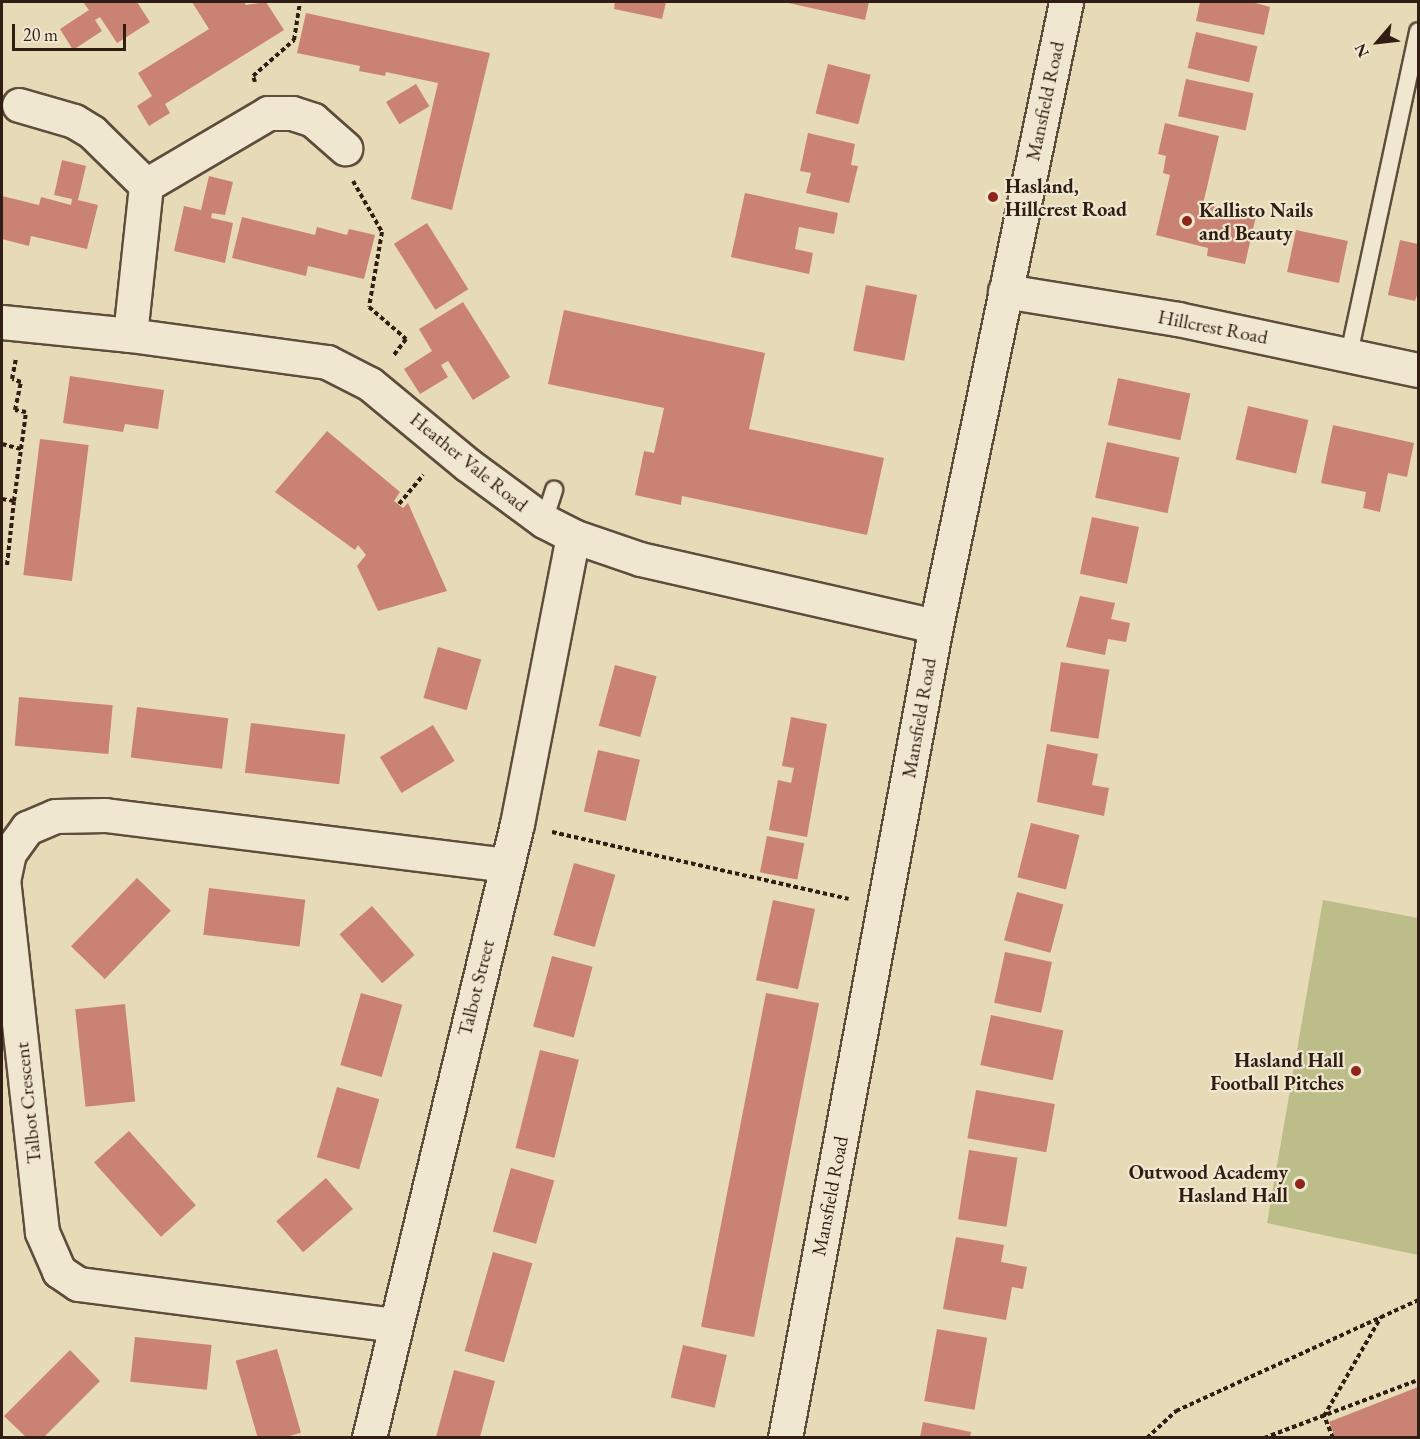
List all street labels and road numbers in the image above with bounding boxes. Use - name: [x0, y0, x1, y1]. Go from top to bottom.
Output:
- street label: Mansfield Road: [1021, 39, 1069, 163]
- street label: Hillcrest Road: [1156, 305, 1270, 349]
- street label: Heather Vale Road: [405, 407, 533, 517]
- street label: Mansfield Road: [897, 656, 941, 780]
- street label: Talbot Street: [452, 937, 500, 1039]
- street label: Talbot Crescent: [10, 1041, 46, 1165]
- street label: Mansfield Road: [807, 1134, 853, 1258]

